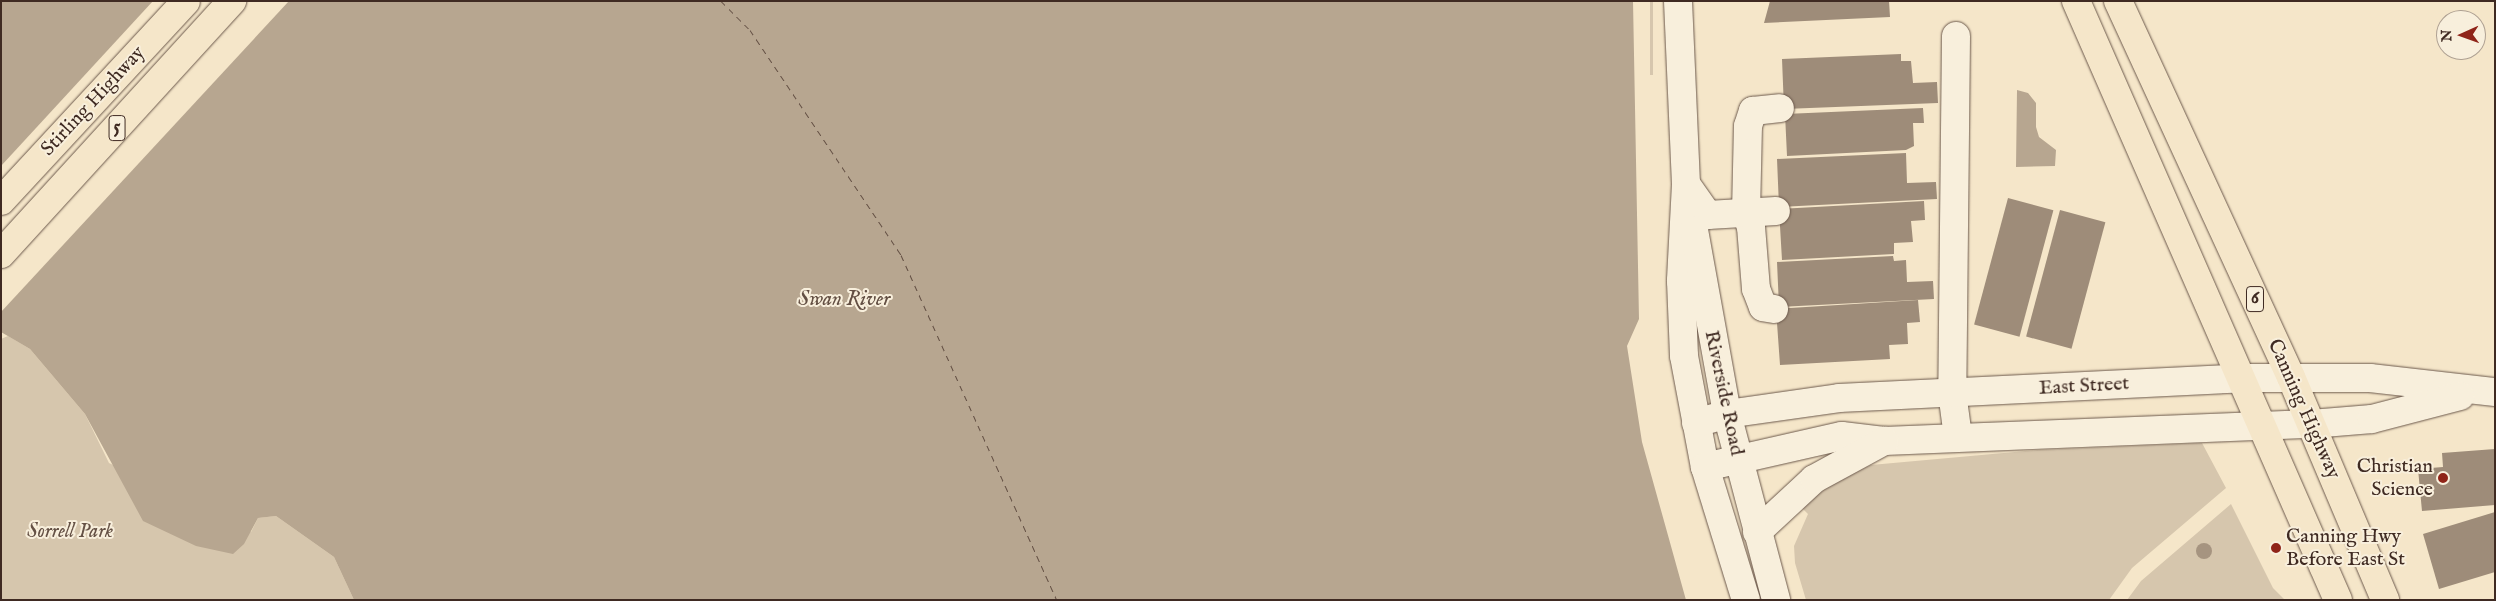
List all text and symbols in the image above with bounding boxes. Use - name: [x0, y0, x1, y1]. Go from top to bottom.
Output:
- north arrow: [2436, 10, 2486, 60]
- text: N: [2438, 29, 2456, 42]
- street label: Stirling Highway: [36, 41, 150, 161]
- road number: 5: [108, 112, 126, 144]
- road number: 6: [2245, 282, 2265, 316]
- water label: Swan River: [798, 287, 890, 313]
- street label: Riverside Road: [1699, 328, 1749, 458]
- street label: Canning Highway: [2262, 335, 2346, 483]
- street label: East Street: [2038, 372, 2130, 400]
- place label: Christian Science: [2357, 454, 2433, 501]
- marker: Christian Science: [2437, 472, 2449, 484]
- park label: Sorrell Park: [27, 519, 113, 543]
- place label: Canning Hwy Before East St: [2286, 524, 2405, 571]
- marker: Canning Hwy Before East St: [2270, 542, 2282, 554]

